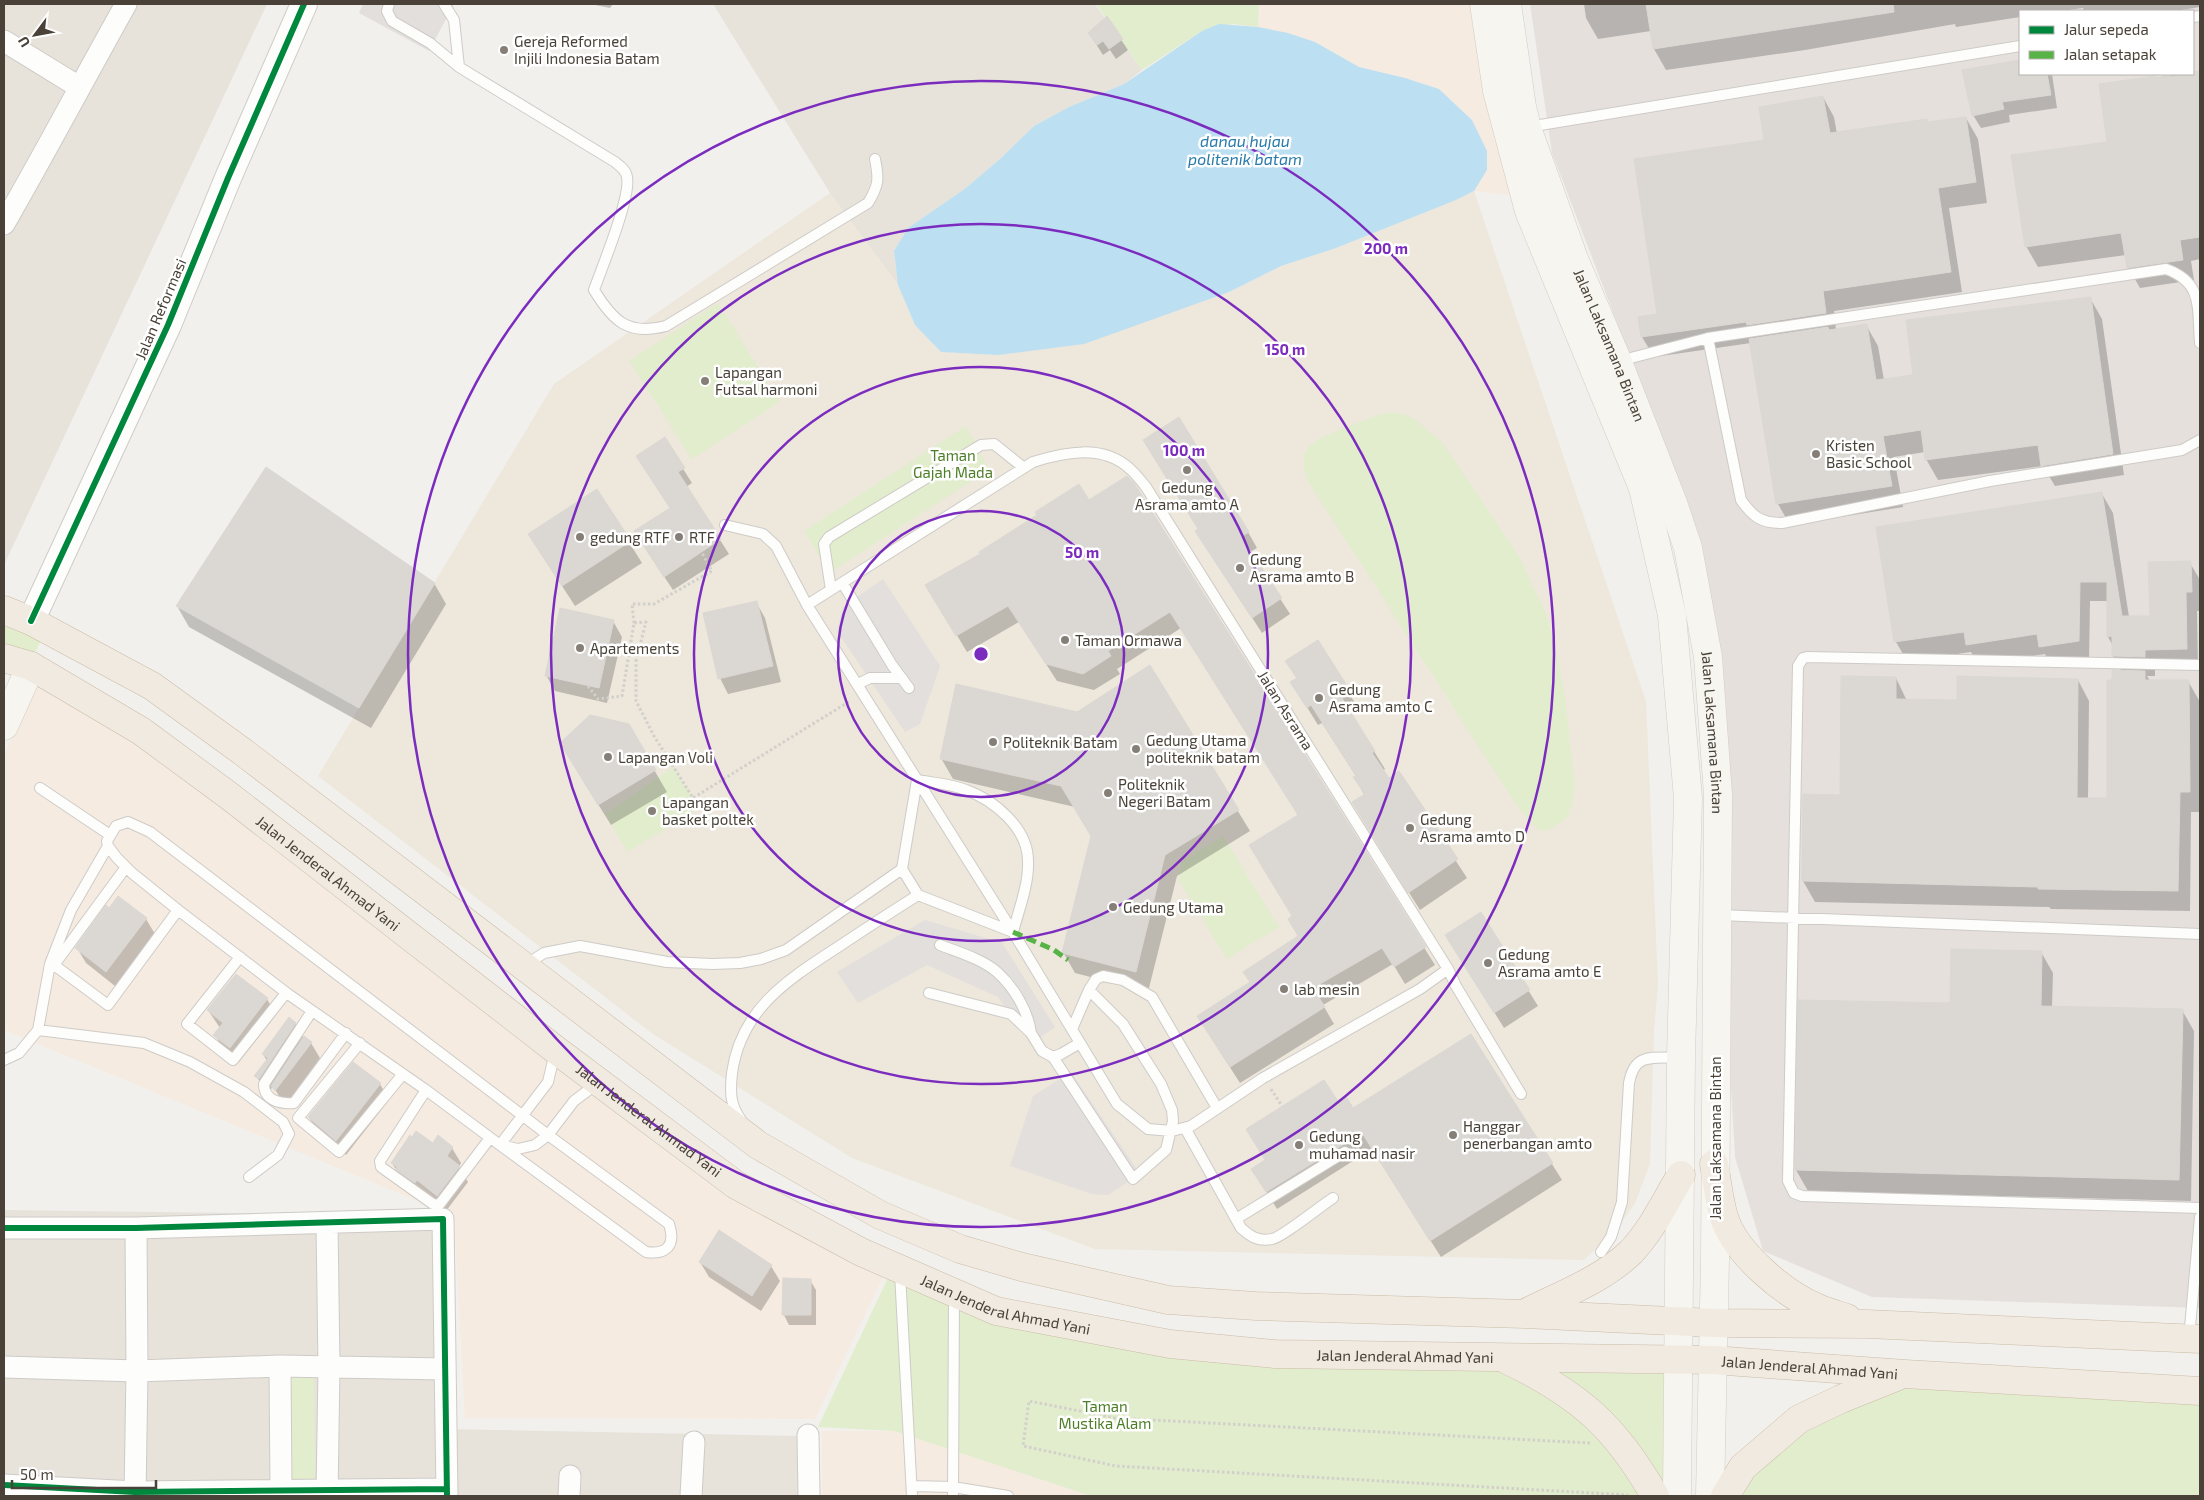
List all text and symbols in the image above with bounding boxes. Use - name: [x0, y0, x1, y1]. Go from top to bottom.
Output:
- north arrow: [10, 10, 60, 60]
- legend: [2019, 10, 2194, 75]
- text: Jalur sepeda: [2064, 20, 2149, 38]
- place label: Gereja Reformed Injili Indonesia Batam: [514, 32, 660, 68]
- text: U: [14, 34, 33, 51]
- marker: Gereja Reformed Injili Indonesia Batam: [498, 44, 510, 56]
- text: Jalan setapak: [2064, 45, 2157, 63]
- water label: danau hujau politenik batam: [1188, 131, 1302, 168]
- text: 200 m: [1364, 239, 1408, 257]
- street label: Jalan Reformasi: [131, 256, 189, 362]
- street label: Jalan Laksamana Bintan: [1570, 266, 1649, 424]
- text: 150 m: [1265, 340, 1305, 358]
- place label: Lapangan Futsal harmoni: [715, 363, 817, 398]
- marker: Lapangan Futsal harmoni: [699, 375, 711, 387]
- place label: Kristen Basic School: [1826, 436, 1912, 471]
- text: 100 m: [1163, 441, 1205, 459]
- park label: Taman Gajah Mada: [913, 446, 993, 482]
- marker: Kristen Basic School: [1810, 448, 1822, 460]
- marker: Gedung Asrama amto A: [1181, 464, 1193, 476]
- place label: Gedung Asrama amto A: [1135, 478, 1240, 513]
- place label: gedung RTF: [590, 528, 670, 546]
- place label: RTF: [689, 528, 715, 546]
- marker: gedung RTF: [574, 531, 586, 543]
- marker: RTF: [673, 531, 685, 543]
- text: 50 m: [1065, 543, 1099, 561]
- place label: Gedung Asrama amto B: [1250, 550, 1354, 585]
- marker: Gedung Asrama amto B: [1234, 562, 1246, 574]
- place label: Taman Ormawa: [1075, 631, 1182, 649]
- marker: Taman Ormawa: [1059, 634, 1071, 646]
- place label: Apartements: [590, 639, 679, 657]
- marker: Apartements: [574, 642, 586, 654]
- centre of rings: [972, 645, 990, 663]
- street label: Jalan Laksamana Bintan: [1698, 649, 1727, 814]
- street label: Jalan Asrama: [1254, 667, 1318, 753]
- place label: Gedung Asrama amto C: [1329, 680, 1433, 715]
- marker: Gedung Asrama amto C: [1313, 692, 1325, 704]
- place label: Gedung Utama politeknik batam: [1146, 731, 1260, 766]
- place label: Politeknik Batam: [1003, 733, 1118, 751]
- marker: Politeknik Batam: [987, 736, 999, 748]
- marker: Gedung Utama politeknik batam: [1130, 743, 1142, 755]
- place label: Lapangan Voli: [618, 748, 713, 766]
- marker: Lapangan Voli: [602, 751, 614, 763]
- place label: Politeknik Negeri Batam: [1118, 775, 1211, 810]
- marker: Politeknik Negeri Batam: [1102, 787, 1114, 799]
- place label: Lapangan basket poltek: [662, 793, 754, 828]
- marker: Lapangan basket poltek: [646, 805, 658, 817]
- place label: Gedung Asrama amto D: [1420, 810, 1525, 845]
- street label: Jalan Jenderal Ahmad Yani: [253, 812, 404, 934]
- marker: Gedung Asrama amto D: [1404, 822, 1416, 834]
- place label: Gedung Utama: [1123, 898, 1223, 916]
- marker: Gedung Utama: [1107, 901, 1119, 913]
- place label: Gedung Asrama amto E: [1498, 945, 1601, 980]
- marker: Gedung Asrama amto E: [1482, 957, 1494, 969]
- place label: lab mesin: [1294, 980, 1360, 998]
- marker: lab mesin: [1278, 983, 1290, 995]
- street label: Jalan Laksamana Bintan: [1706, 1056, 1724, 1220]
- street label: Jalan Jenderal Ahmad Yani: [573, 1060, 726, 1180]
- place label: Hanggar penerbangan amto: [1463, 1117, 1592, 1152]
- place label: Gedung muhamad nasir: [1309, 1127, 1415, 1162]
- marker: Hanggar penerbangan amto: [1447, 1129, 1459, 1141]
- marker: Gedung muhamad nasir: [1293, 1139, 1305, 1151]
- street label: Jalan Jenderal Ahmad Yani: [918, 1270, 1092, 1338]
- street label: Jalan Jenderal Ahmad Yani: [1316, 1346, 1494, 1366]
- street label: Jalan Jenderal Ahmad Yani: [1721, 1352, 1899, 1382]
- park label: Taman Mustika Alam: [1059, 1397, 1151, 1432]
- scale bar: [12, 1458, 156, 1490]
- text: 50 m: [20, 1465, 54, 1483]

